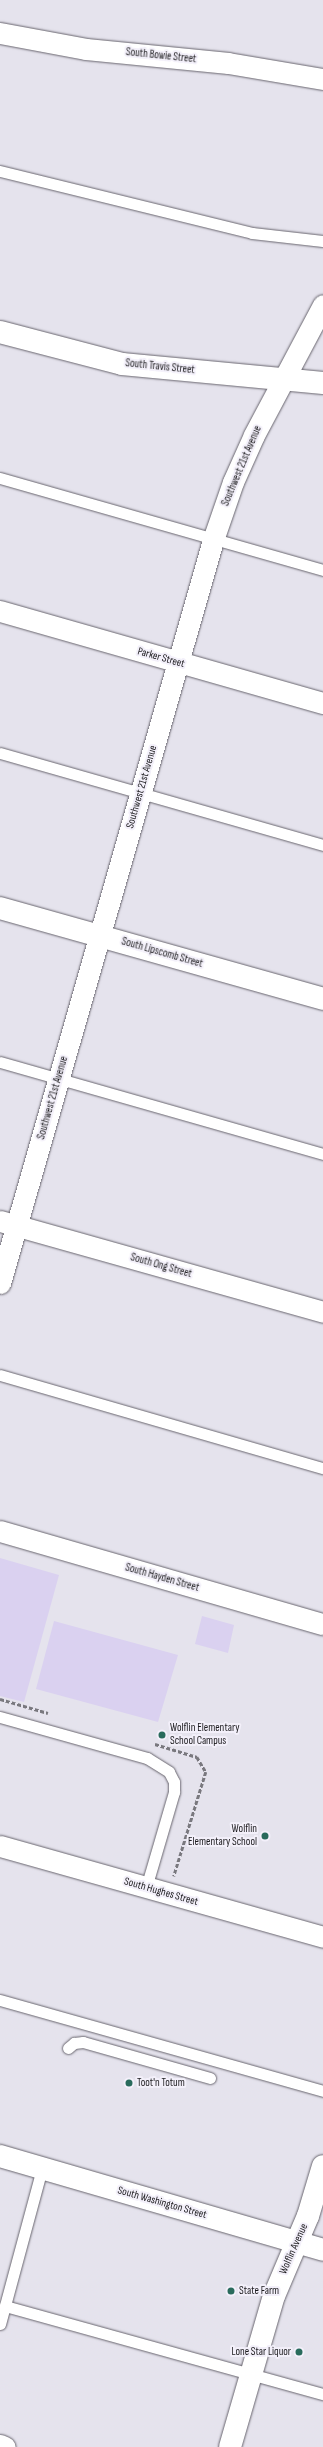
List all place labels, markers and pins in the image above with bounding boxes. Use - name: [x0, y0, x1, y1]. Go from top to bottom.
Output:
- place label: Wolflin Elementary School Campus: [170, 1722, 239, 1748]
- marker: Wolflin Elementary School Campus: [157, 1730, 167, 1740]
- place label: Wolflin Elementary School: [188, 1823, 257, 1849]
- marker: Wolflin Elementary School: [260, 1831, 270, 1841]
- place label: Toot'n Totum: [137, 2076, 185, 2090]
- marker: Toot'n Totum: [124, 2078, 134, 2088]
- place label: State Farm: [239, 2284, 279, 2298]
- marker: State Farm: [226, 2286, 236, 2296]
- place label: Lone Star Liquor: [231, 2345, 291, 2359]
- marker: Lone Star Liquor: [294, 2347, 304, 2357]

